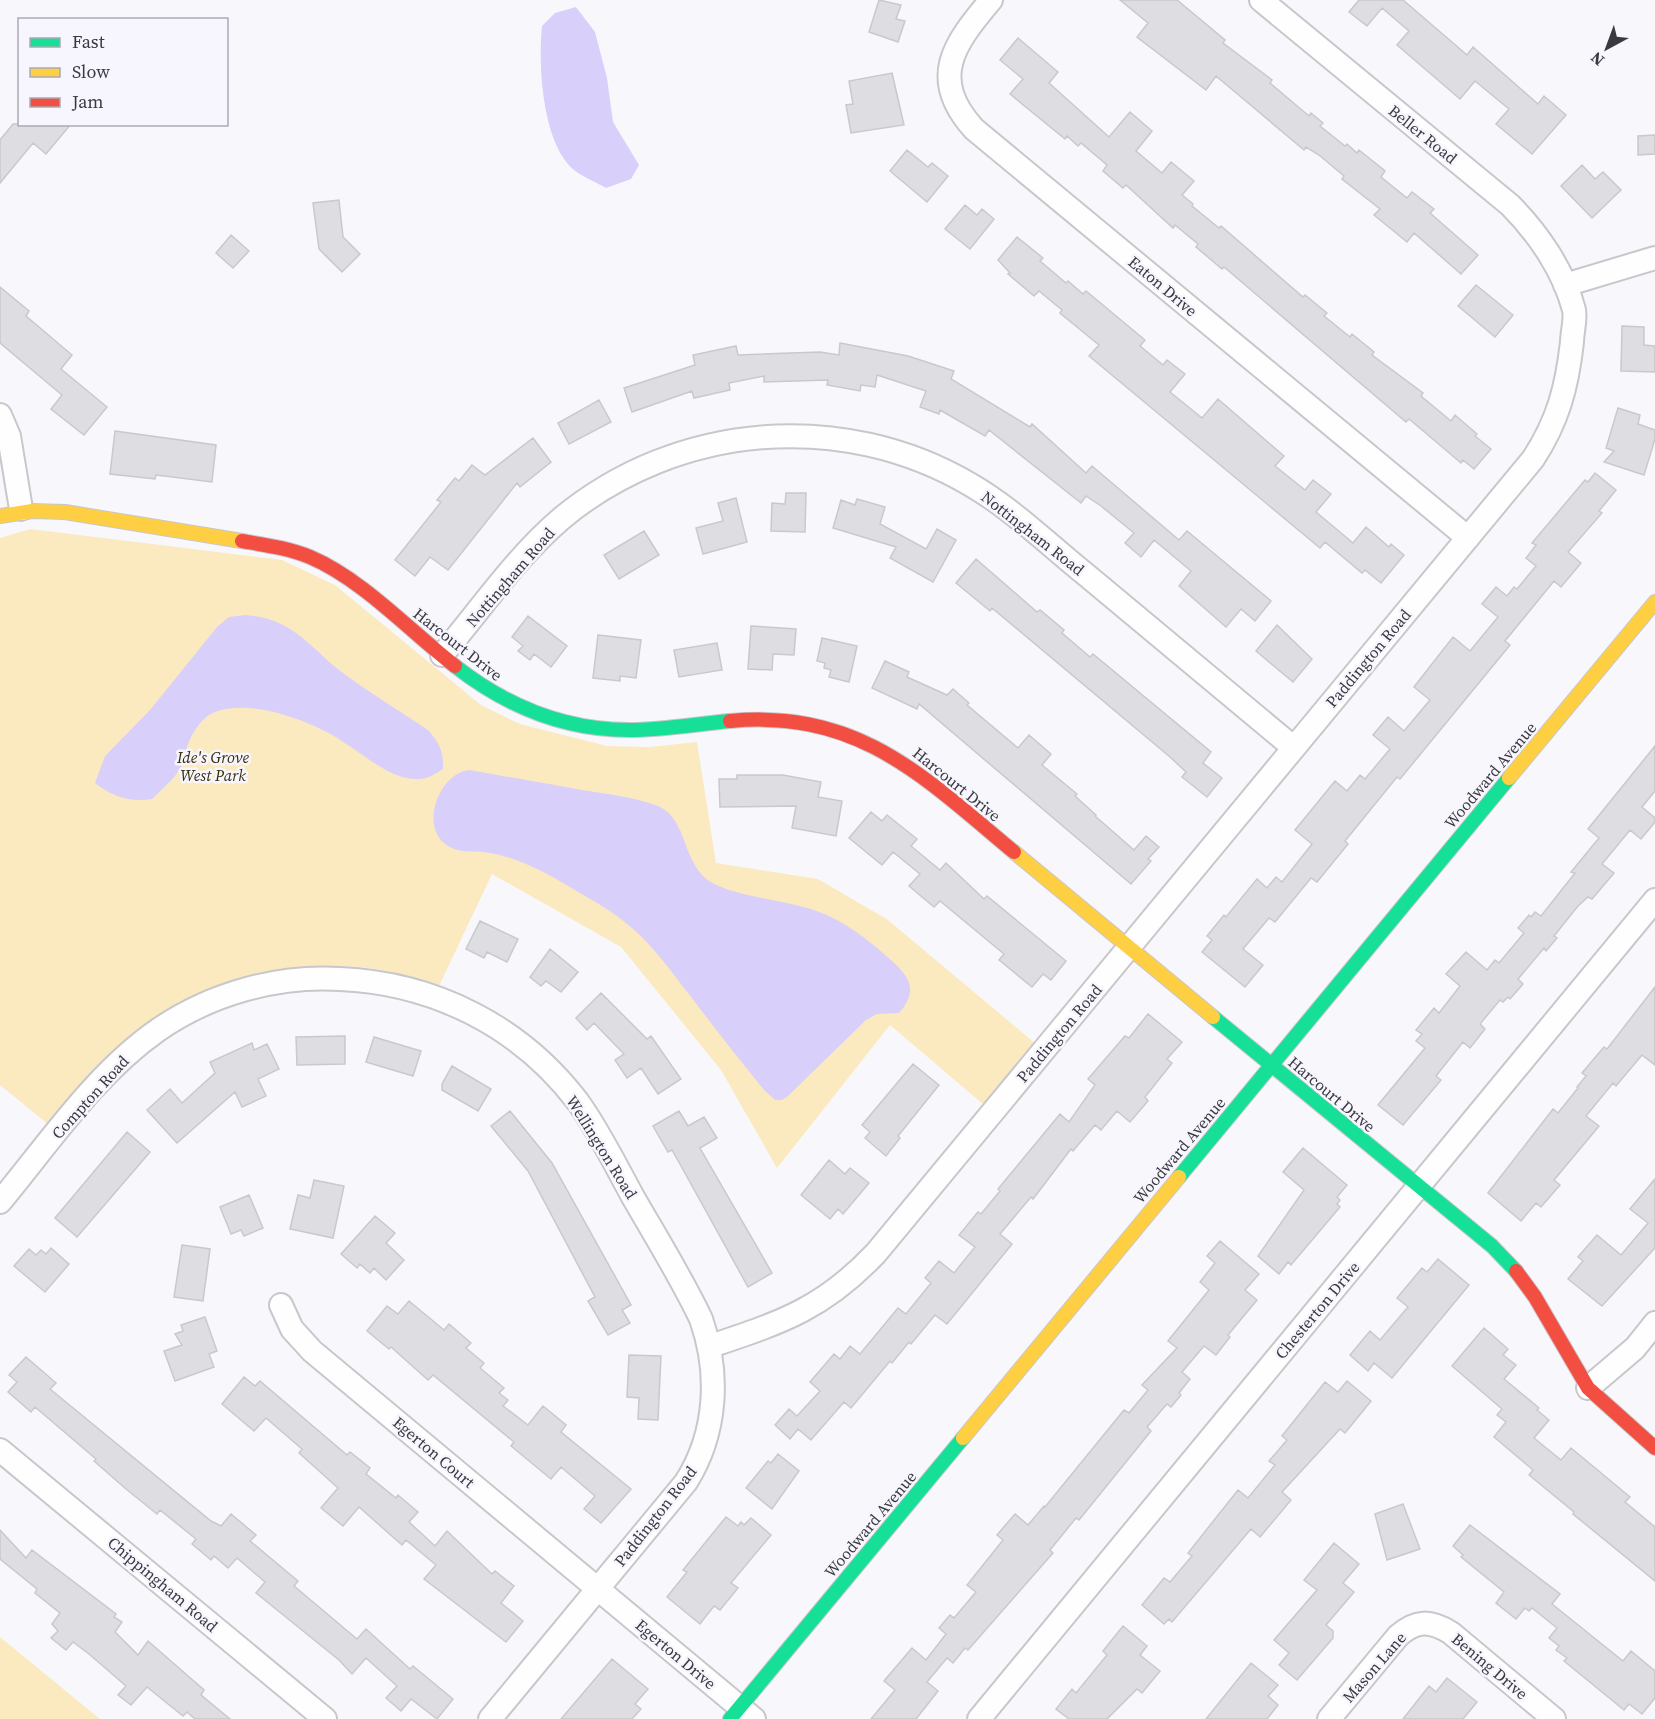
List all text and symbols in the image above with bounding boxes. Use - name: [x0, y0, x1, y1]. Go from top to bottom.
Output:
- legend: [18, 18, 228, 126]
- north arrow: [1577, 18, 1637, 78]
- text: Fast: [72, 29, 105, 54]
- text: N: [1585, 47, 1609, 71]
- text: Slow: [72, 59, 110, 84]
- text: Jam: [71, 89, 104, 114]
- street label: Beller Road: [1384, 99, 1462, 169]
- street label: Eaton Drive: [1124, 251, 1202, 321]
- street label: Nottingham Road: [977, 486, 1089, 580]
- street label: Nottingham Road: [461, 522, 559, 632]
- street label: Harcourt Drive: [409, 602, 507, 686]
- street label: Paddington Road: [1320, 604, 1416, 712]
- street label: Woodward Avenue: [1439, 717, 1541, 833]
- street label: Harcourt Drive: [908, 742, 1006, 826]
- park label: Ide's Grove West Park: [176, 746, 250, 786]
- street label: Paddington Road: [1011, 979, 1107, 1087]
- street label: Compton Road: [46, 1050, 134, 1144]
- street label: Harcourt Drive: [1284, 1051, 1380, 1137]
- street label: Wellington Road: [561, 1091, 643, 1203]
- street label: Woodward Avenue: [1128, 1092, 1230, 1208]
- street label: Chesterton Drive: [1270, 1256, 1364, 1364]
- street label: Egerton Court: [388, 1411, 480, 1493]
- street label: Paddington Road: [609, 1461, 701, 1571]
- street label: Woodward Avenue: [819, 1466, 921, 1582]
- street label: Chippingham Road: [103, 1531, 223, 1637]
- street label: Egerton Drive: [631, 1614, 721, 1694]
- street label: Mason Lane: [1337, 1627, 1411, 1707]
- street label: Bening Drive: [1447, 1628, 1533, 1704]

